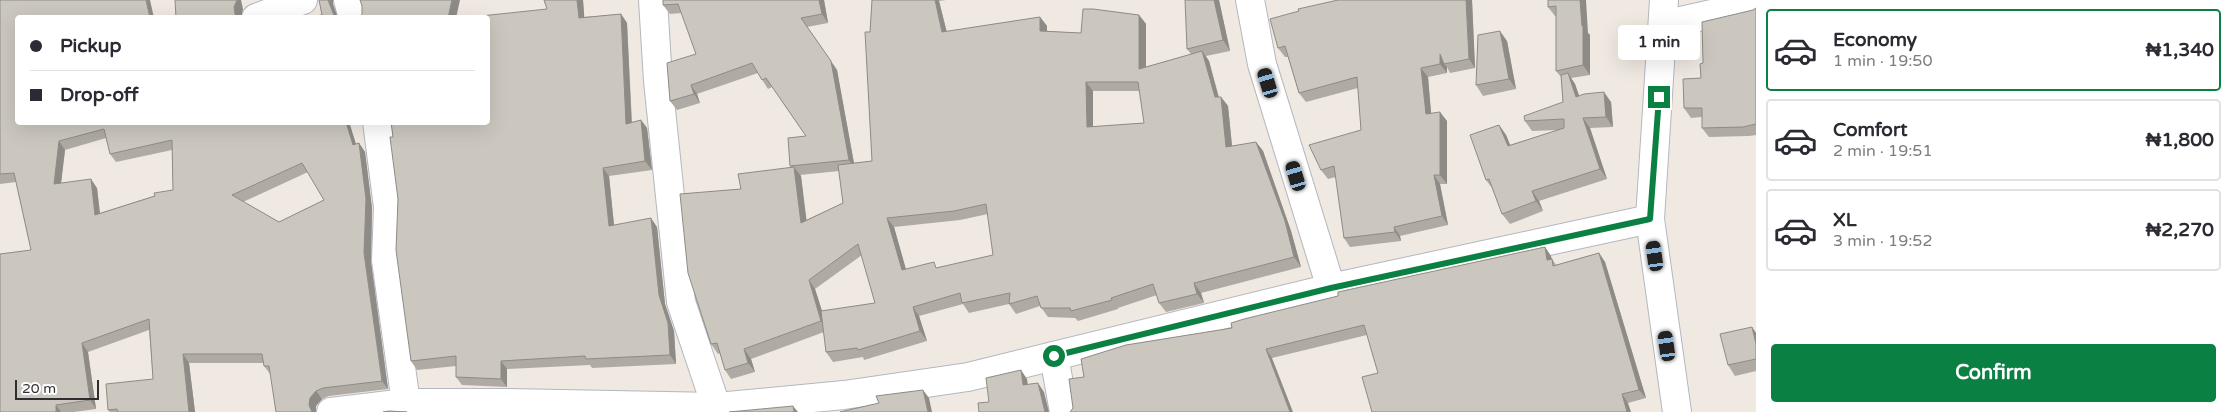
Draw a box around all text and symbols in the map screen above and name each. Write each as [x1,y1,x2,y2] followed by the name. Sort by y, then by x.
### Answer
[1618,24,1700,59] callout: 1 min
[1773,28,1818,73] icon: car
[1833,29,1917,51] text: Economy
[1638,32,1680,52] text: 1 min
[60,35,121,57] text: Pickup
[2145,39,2214,61] text: ₦1,340
[1833,51,1932,71] text: 1 min · 19:50
[1256,66,1279,100] car
[60,84,139,106] text: Drop-off
[1648,86,1670,108] route end
[1773,118,1818,163] icon: car
[1833,119,1907,141] text: Comfort
[2145,129,2214,151] text: ₦1,800
[1833,141,1932,161] text: 2 min · 19:51
[1284,159,1307,193] car
[1773,208,1818,253] icon: car
[1833,209,1857,231] text: XL
[2145,219,2214,241] text: ₦2,270
[1833,231,1932,251] text: 3 min · 19:52
[1645,240,1664,272] car
[1657,330,1676,362] car
[1771,344,2216,402] button: Confirm
[1043,345,1065,367] route start
[15,377,99,400] scale bar
[22,380,56,397] text: 20 m

